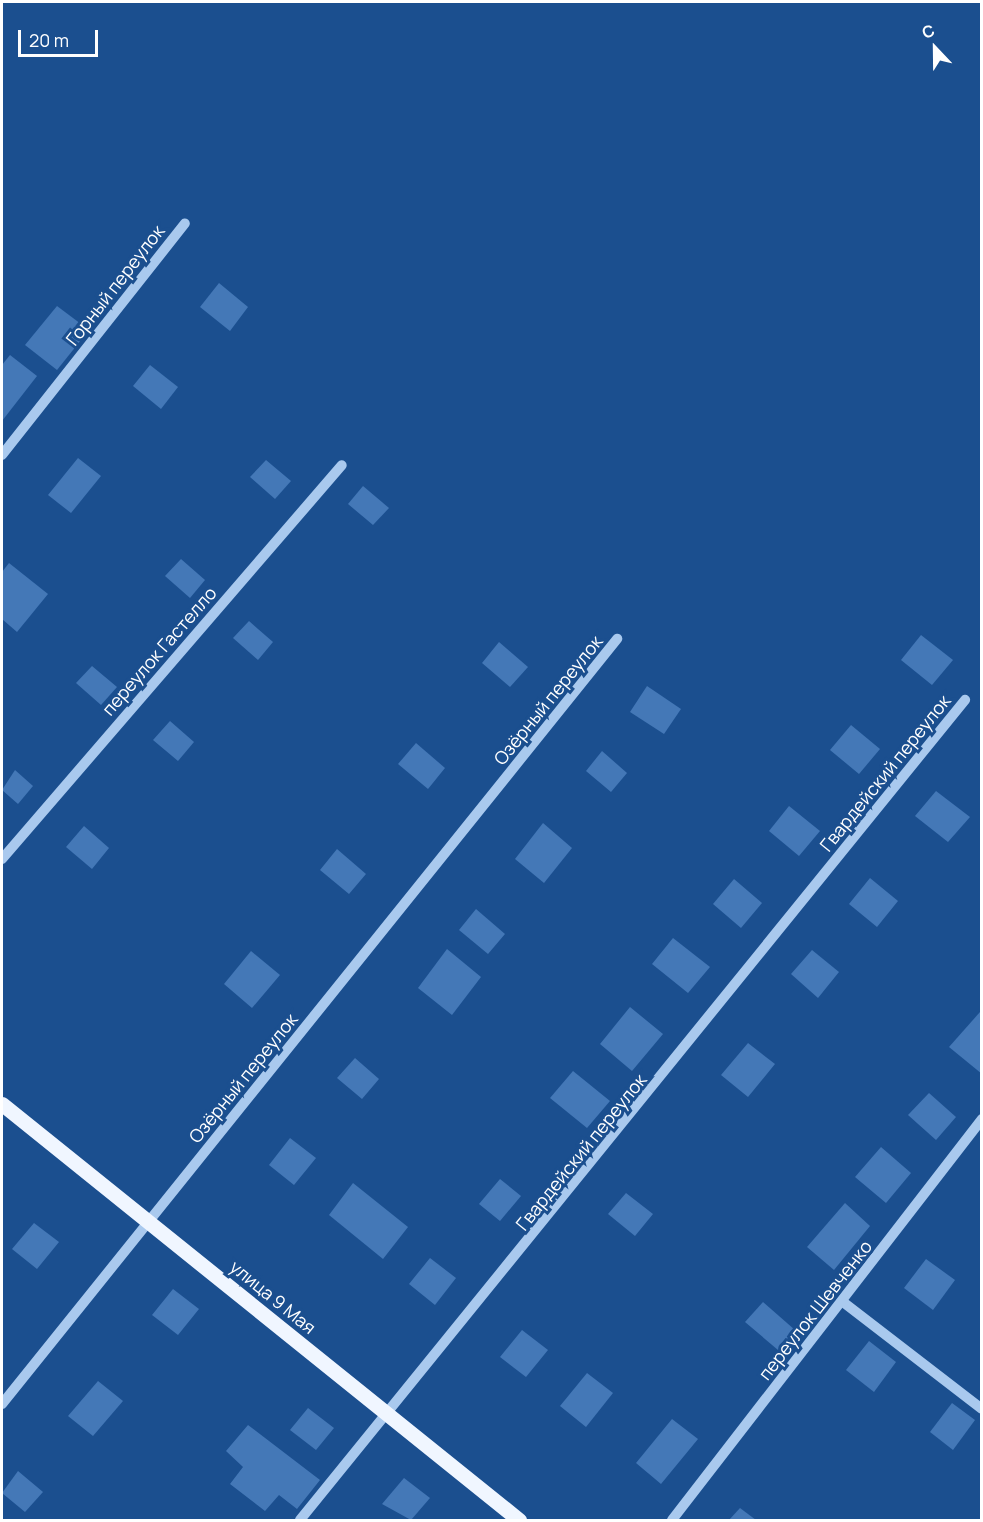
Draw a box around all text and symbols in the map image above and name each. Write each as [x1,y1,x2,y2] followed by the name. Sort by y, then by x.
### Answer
[21,18,100,56] scale bar
[905,18,965,78] north arrow
[919,19,938,44] text: С
[29,28,69,52] text: 20 m
[61,221,169,349] street label: Горный переулок
[97,582,221,720] street label: переулок Гастелло
[489,631,607,769] street label: Озёрный переулок
[815,690,955,856] street label: Гвардейский переулок
[184,1009,302,1147] street label: Озёрный переулок
[511,1069,651,1235] street label: Гвардейский переулок
[754,1236,876,1384] street label: переулок Шевченко
[226,1256,320,1338] street label: улица 9 Мая

